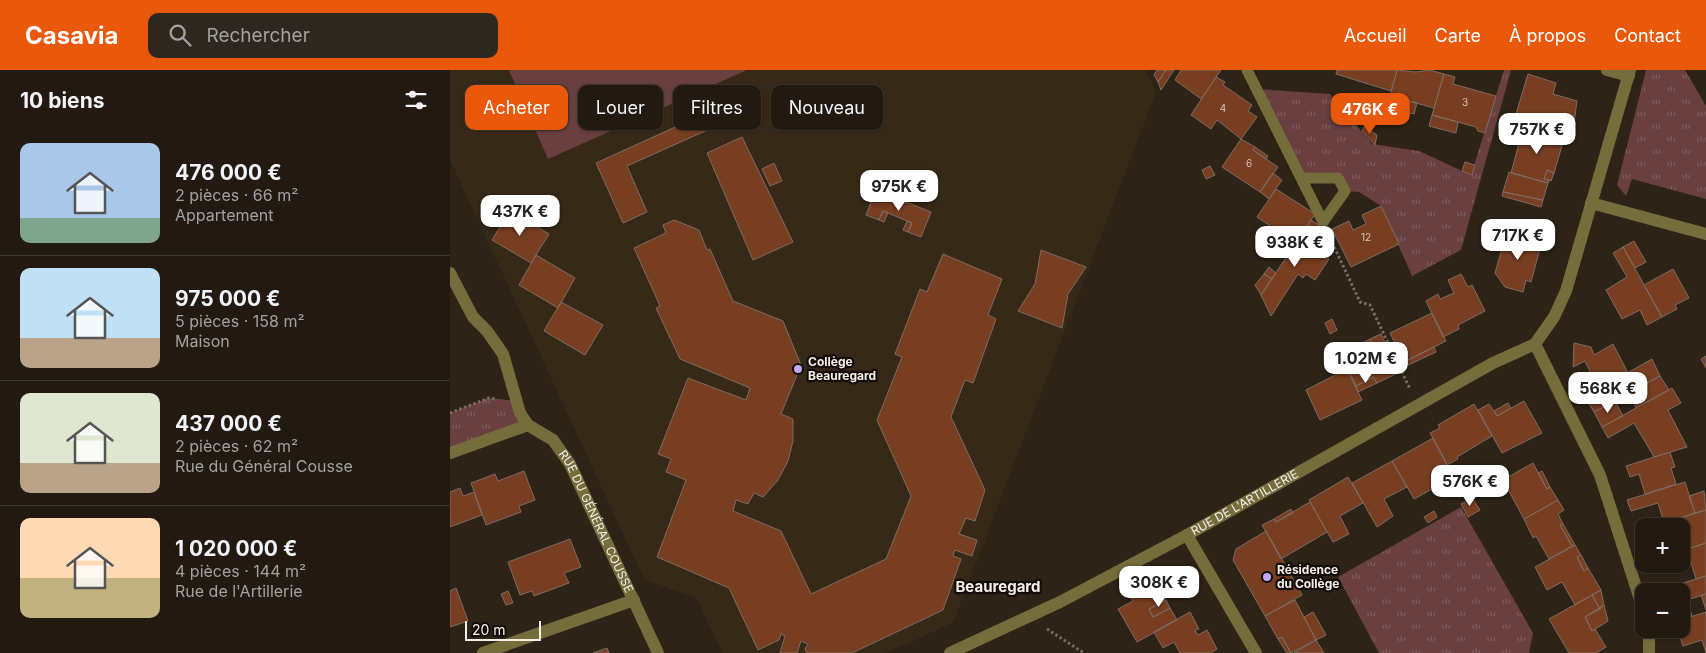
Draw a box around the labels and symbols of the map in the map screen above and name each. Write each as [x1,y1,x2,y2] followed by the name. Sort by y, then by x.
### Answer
[1329,92,1411,135] pin: 476K €
[1462,96,1468,108] house number: 3
[1220,102,1226,114] house number: 4
[1496,112,1578,155] pin: 757K €
[1246,157,1252,169] house number: 6
[858,170,940,212] pin: 975K €
[479,194,561,237] pin: 437K €
[1477,218,1559,261] pin: 717K €
[1254,226,1336,268] pin: 938K €
[1361,231,1371,243] house number: 12
[1320,342,1412,384] pin: 1.02M €
[808,354,876,383] place label: Collège Beauregard
[792,363,804,375] marker: Collège Beauregard
[1567,372,1649,414] pin: 568K €
[556,447,637,595] street label: RUE DU GÉNÉRAL COUSSE
[1429,464,1511,507] pin: 576K €
[1188,466,1301,538] street label: RUE DE L'ARTILLERIE
[1277,562,1340,591] place label: Résidence du Collège
[1118,566,1200,608] pin: 308K €
[1261,571,1273,583] marker: Résidence du Collège
[955,577,1041,596] district label: Beauregard
[465,618,541,641] scale bar

